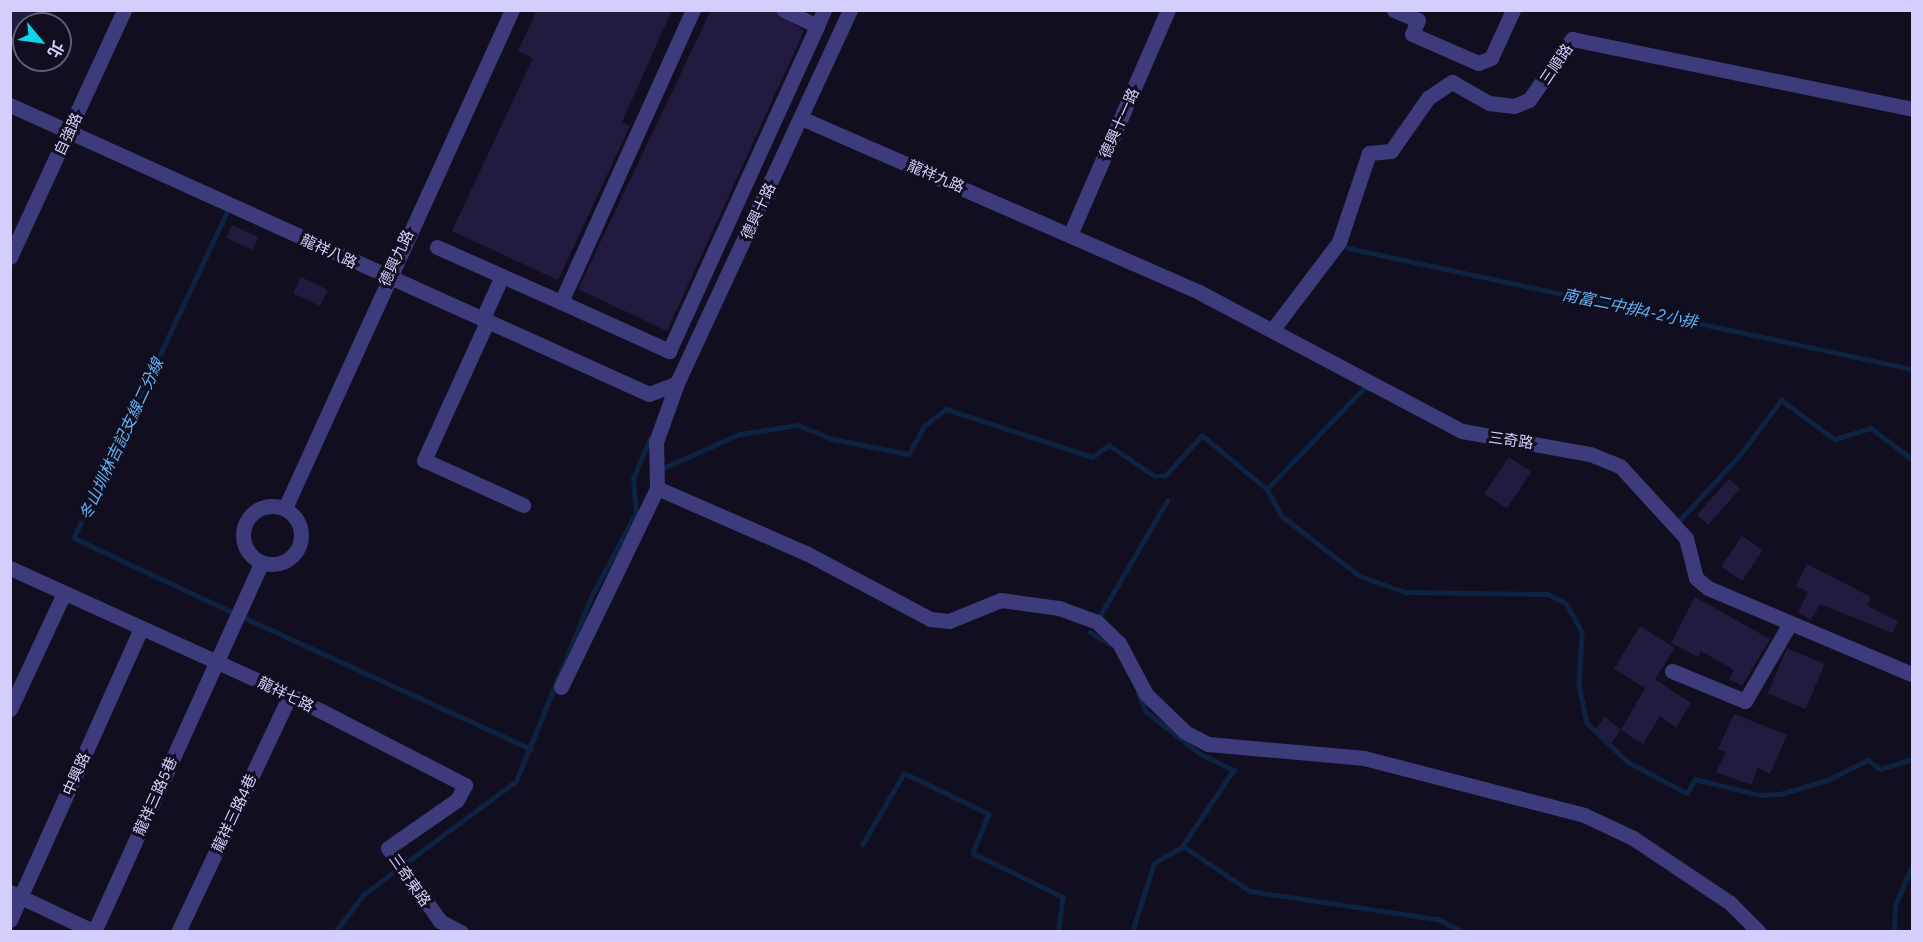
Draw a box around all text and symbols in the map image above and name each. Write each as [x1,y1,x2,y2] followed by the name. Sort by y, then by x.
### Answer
[12,12,72,72] north arrow
[43,38,69,62] text: 北
[1536,40,1576,88] street label: 三順路
[1096,85,1142,161] street label: 德興十一路
[50,110,86,158] street label: 自強路
[905,156,967,196] street label: 龍祥九路
[737,180,779,242] street label: 德興十路
[375,227,417,289] street label: 德興九路
[298,230,360,272] street label: 龍祥八路
[1561,284,1699,332] water label: 南富二中排4-2小排
[75,355,167,523] water label: 冬山圳林吉記支線二分線
[1487,428,1535,452] street label: 三奇路
[255,673,317,715] street label: 龍祥七路
[59,750,93,798] street label: 中興路
[130,754,180,838] street label: 龍祥三路5巷
[208,771,260,855] street label: 龍祥三路4巷
[385,850,435,910] street label: 三奇東路

